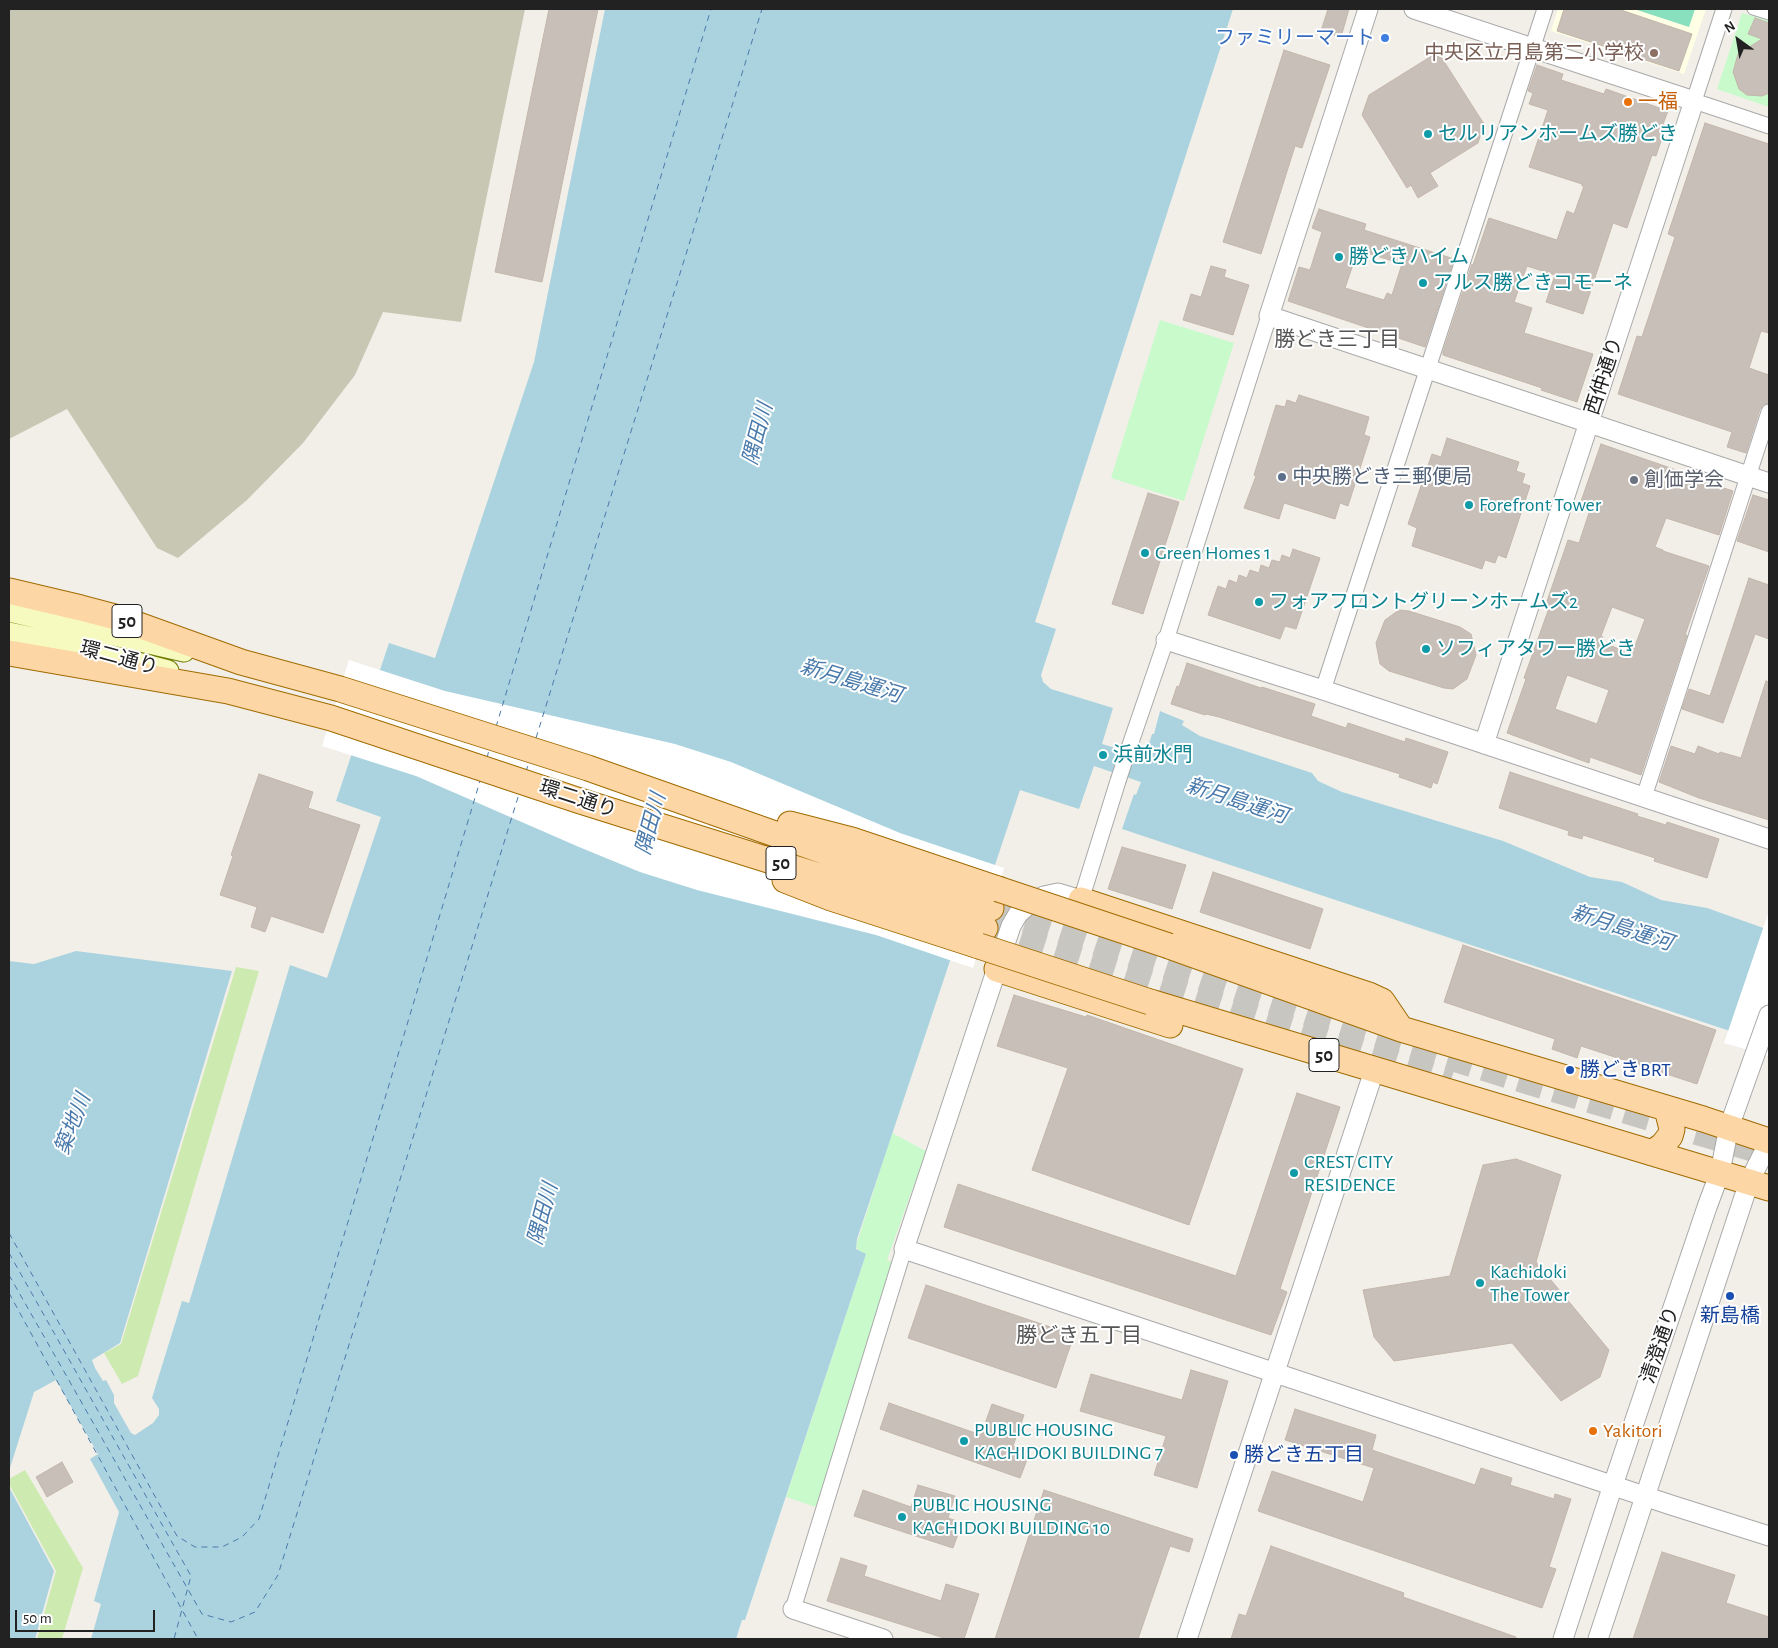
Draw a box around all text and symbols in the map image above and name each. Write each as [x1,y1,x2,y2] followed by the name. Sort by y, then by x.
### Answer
[1713,15,1763,65] north arrow
[1722,19,1738,36] text: N
[1215,26,1375,50] place label: ファミリーマート
[1379,32,1391,44] marker: ファミリーマート
[1424,41,1644,65] place label: 中央区立月島第二小学校
[1648,47,1660,59] marker: 中央区立月島第二小学校
[1638,90,1678,114] place label: 一福
[1622,96,1634,108] marker: 一福
[1438,122,1678,146] place label: セルリアンホームズ勝どき
[1422,128,1434,140] marker: セルリアンホームズ勝どき
[1349,245,1469,269] place label: 勝どきハイム
[1333,251,1345,263] marker: 勝どきハイム
[1433,271,1633,295] place label: アルス勝どきコモーネ
[1417,277,1429,289] marker: アルス勝どきコモーネ
[1274,327,1400,353] district label: 勝どき三丁目
[1580,334,1628,418] street label: 西仲通り
[738,400,778,468] water label: 隅田川
[1292,465,1472,489] place label: 中央勝どき三郵便局
[1644,468,1724,492] place label: 創価学会
[1276,471,1288,483] marker: 中央勝どき三郵便局
[1628,474,1640,486] marker: 創価学会
[1479,493,1601,517] place label: Forefront Tower
[1463,499,1475,511] marker: Forefront Tower
[1155,541,1271,565] place label: Green Homes 1
[1139,547,1151,559] marker: Green Homes 1
[1269,590,1578,614] place label: フォアフロントグリーンホームズ2
[1253,596,1265,608] marker: フォアフロントグリーンホームズ2
[112,604,142,638] road number: 50
[77,636,161,680] street label: 環二通り
[1436,637,1636,661] place label: ソフィアタワー勝どき
[1420,643,1432,655] marker: ソフィアタワー勝どき
[797,654,905,708] water label: 新月島運河
[1113,743,1193,767] place label: 浜前水門
[1097,749,1109,761] marker: 浜前水門
[1183,773,1291,829] water label: 新月島運河
[536,775,620,823] street label: 環二通り
[631,790,671,858] water label: 隅田川
[766,846,796,880] road number: 50
[1568,900,1676,956] water label: 新月島運河
[1309,1038,1339,1072] road number: 50
[1580,1058,1671,1082] place label: 勝どきBRT
[1564,1064,1576,1076] marker: 勝どきBRT
[50,1090,96,1158] water label: 築地川
[1304,1150,1395,1197] place label: CREST CITY RESIDENCE
[1288,1167,1300,1179] marker: CREST CITY RESIDENCE
[523,1180,563,1248] water label: 隅田川
[1490,1260,1569,1307] place label: Kachidoki The Tower
[1474,1277,1486,1289] marker: Kachidoki The Tower
[1724,1290,1736,1302] marker: 新島橋
[1636,1303,1684,1387] street label: 清澄通り
[1700,1304,1760,1328] place label: 新島橋
[1016,1323,1142,1349] district label: 勝どき五丁目
[974,1418,1163,1465] place label: PUBLIC HOUSING KACHIDOKI BUILDING 7
[1603,1419,1662,1443] place label: Yakitori
[1587,1425,1599,1437] marker: Yakitori
[958,1435,970,1447] marker: PUBLIC HOUSING KACHIDOKI BUILDING 7
[1244,1443,1364,1467] place label: 勝どき五丁目
[1228,1449,1240,1461] marker: 勝どき五丁目
[912,1493,1110,1540] place label: PUBLIC HOUSING KACHIDOKI BUILDING 10
[896,1511,908,1523] marker: PUBLIC HOUSING KACHIDOKI BUILDING 10
[18,1600,158,1632] scale bar
[23,1611,52,1626] text: 50 m

